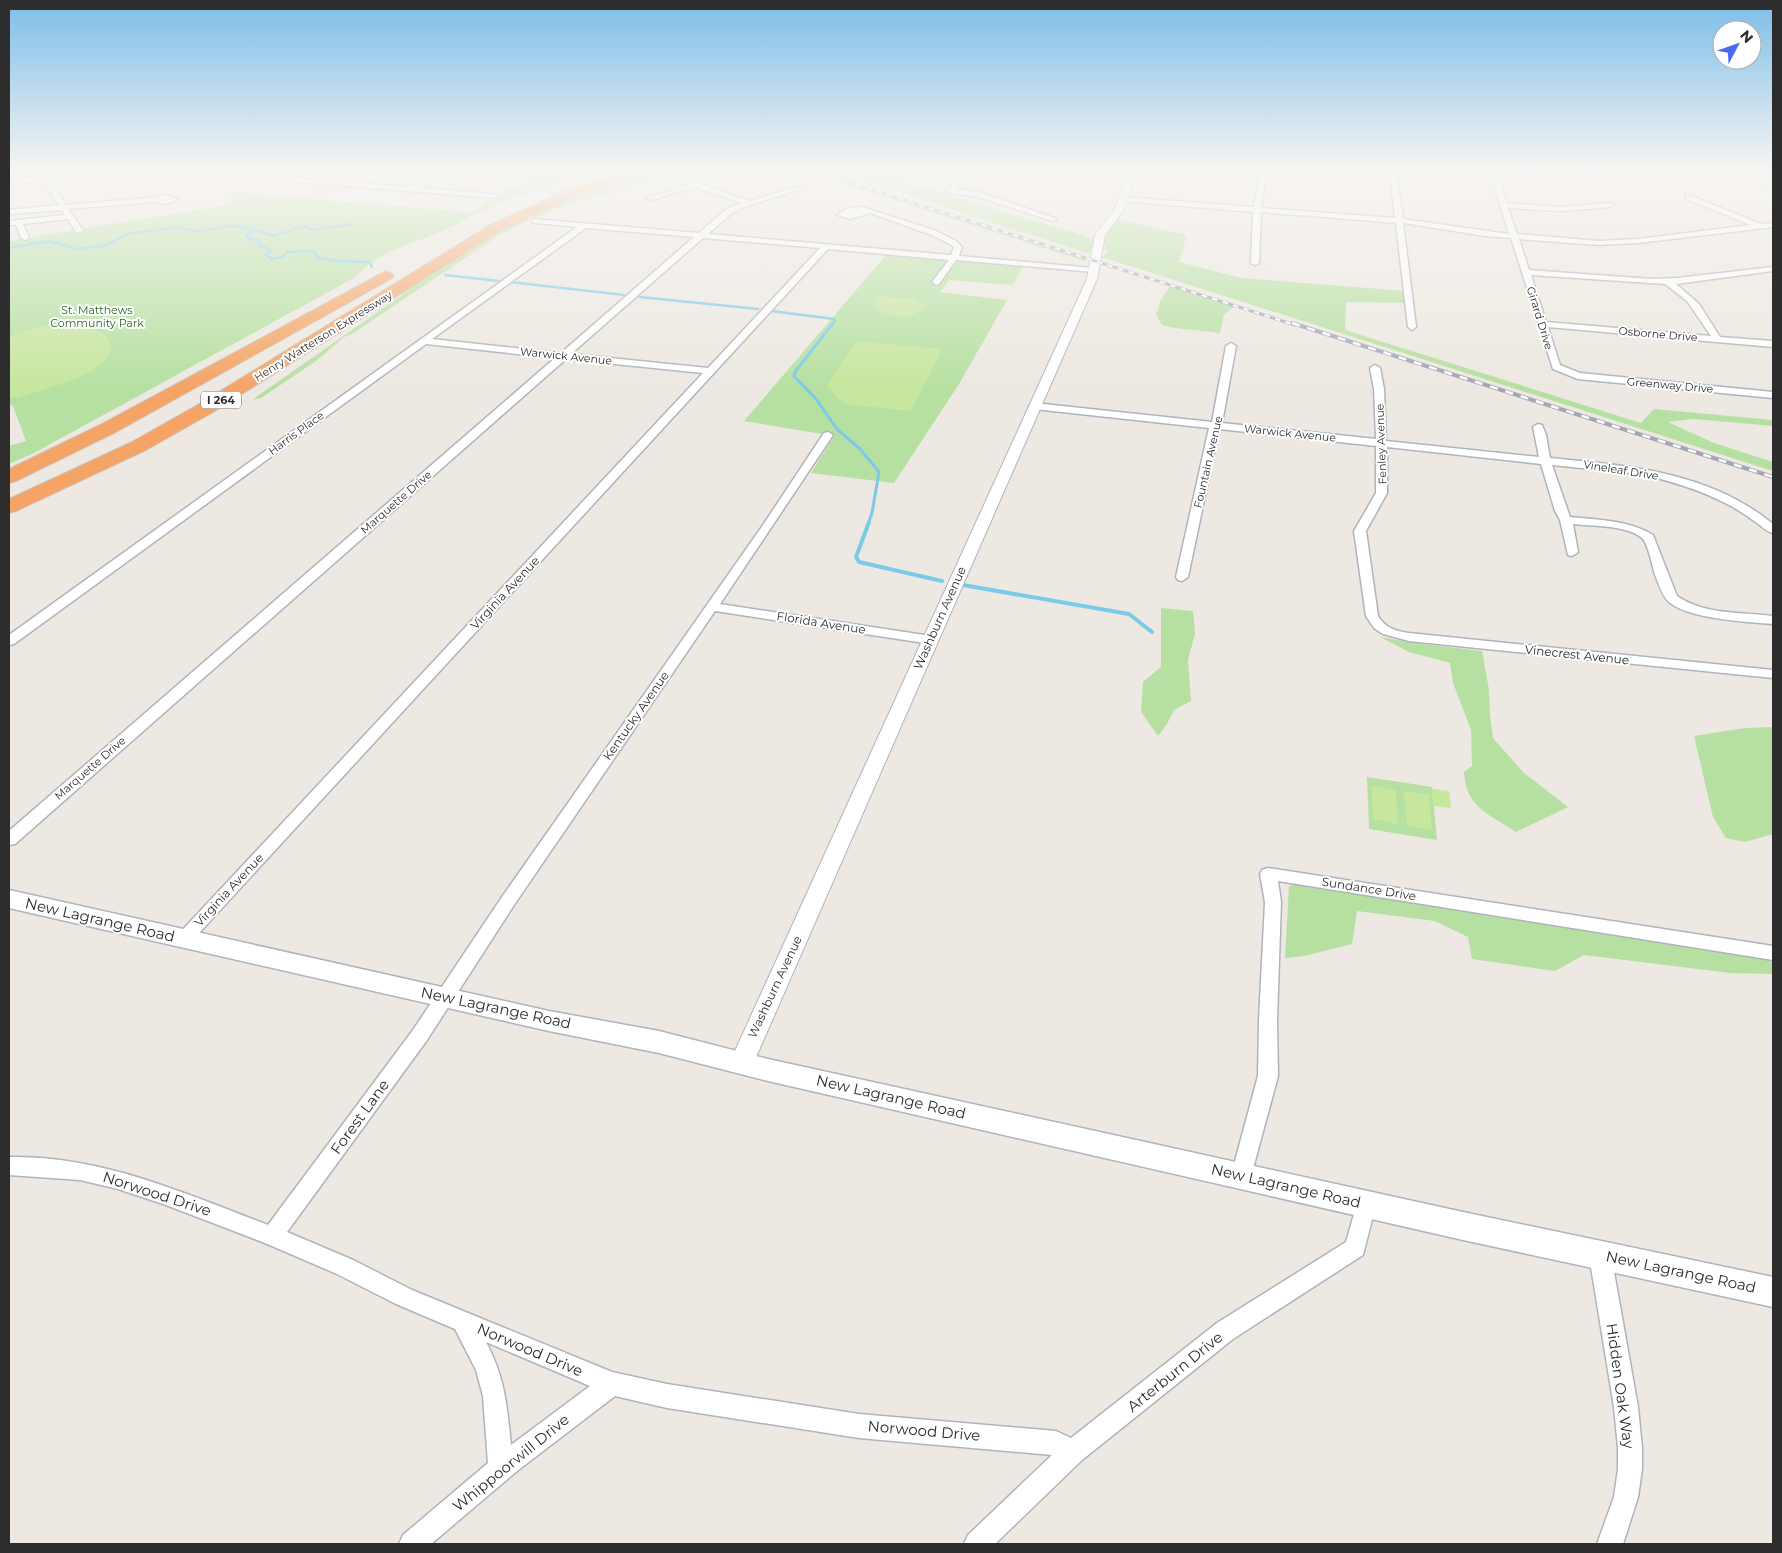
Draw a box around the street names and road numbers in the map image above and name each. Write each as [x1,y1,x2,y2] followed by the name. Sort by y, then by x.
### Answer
[1524,285,1556,352] street label: Girard Drive
[251,288,395,384] street label: Henry Watterson Expressway
[1618,324,1698,344] street label: Osborne Drive
[519,344,613,368] street label: Warwick Avenue
[1626,374,1714,396] street label: Greenway Drive
[201,392,241,408] road number: I 264
[1373,403,1389,485] street label: Fenley Avenue
[265,408,327,458] street label: Harris Place
[1191,414,1225,509] street label: Fountain Avenue
[1243,421,1337,445] street label: Warwick Avenue
[1582,457,1660,483] street label: Vineleaf Drive
[358,467,435,537] street label: Marquette Drive
[467,553,542,632] street label: Virginia Avenue
[910,564,969,672] street label: Washburn Avenue
[775,608,867,637] street label: Florida Avenue
[1524,642,1630,667] street label: Vinecrest Avenue
[599,668,672,763] street label: Kentucky Avenue
[52,733,129,803] street label: Marquette Drive
[191,850,266,929] street label: Virginia Avenue
[1321,874,1417,903] street label: Sundance Drive
[23,893,177,946] street label: New Lagrange Road
[744,933,805,1040] street label: Washburn Avenue
[419,982,573,1033] street label: New Lagrange Road
[814,1070,968,1123] street label: New Lagrange Road
[326,1076,393,1158] street label: Forest Lane
[1209,1159,1363,1212] street label: New Lagrange Road
[100,1167,214,1220] street label: Norwood Drive
[1604,1246,1758,1297] street label: New Lagrange Road
[474,1319,586,1380] street label: Norwood Drive
[1602,1322,1639,1451] street label: Hidden Oak Way
[1123,1327,1226,1416] street label: Arterburn Drive
[449,1410,573,1515] street label: Whippoorwill Drive
[867,1416,981,1445] street label: Norwood Drive

